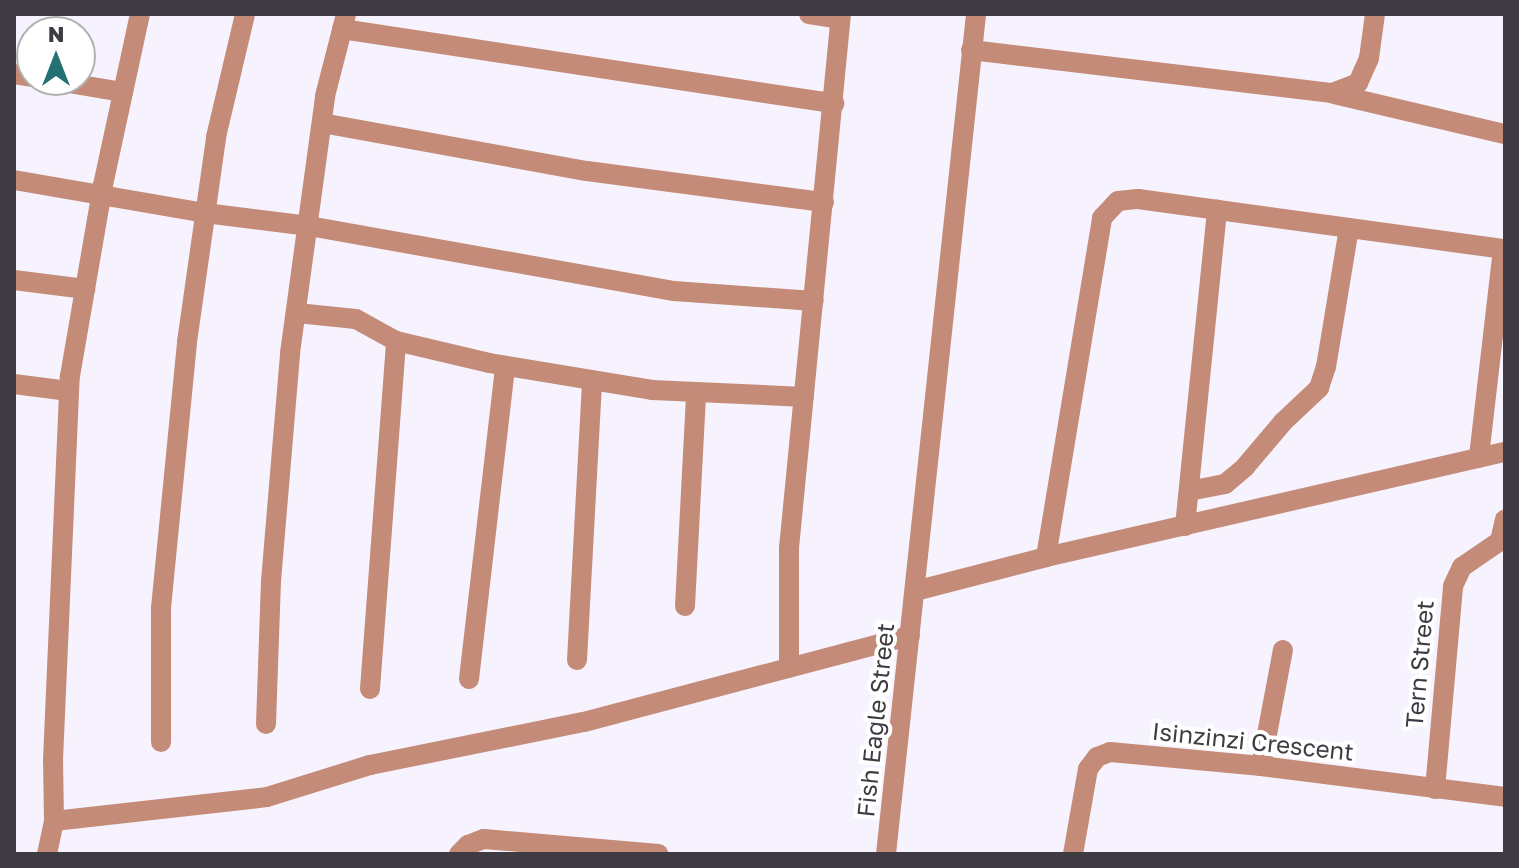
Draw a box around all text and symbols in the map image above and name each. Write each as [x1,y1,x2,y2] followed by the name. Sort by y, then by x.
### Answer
[16,16,96,96] north arrow
[48,20,64,47] text: N
[1399,599,1439,729] street label: Tern Street
[850,621,900,819] street label: Fish Eagle Street
[1151,716,1355,766] street label: Isinzinzi Crescent

